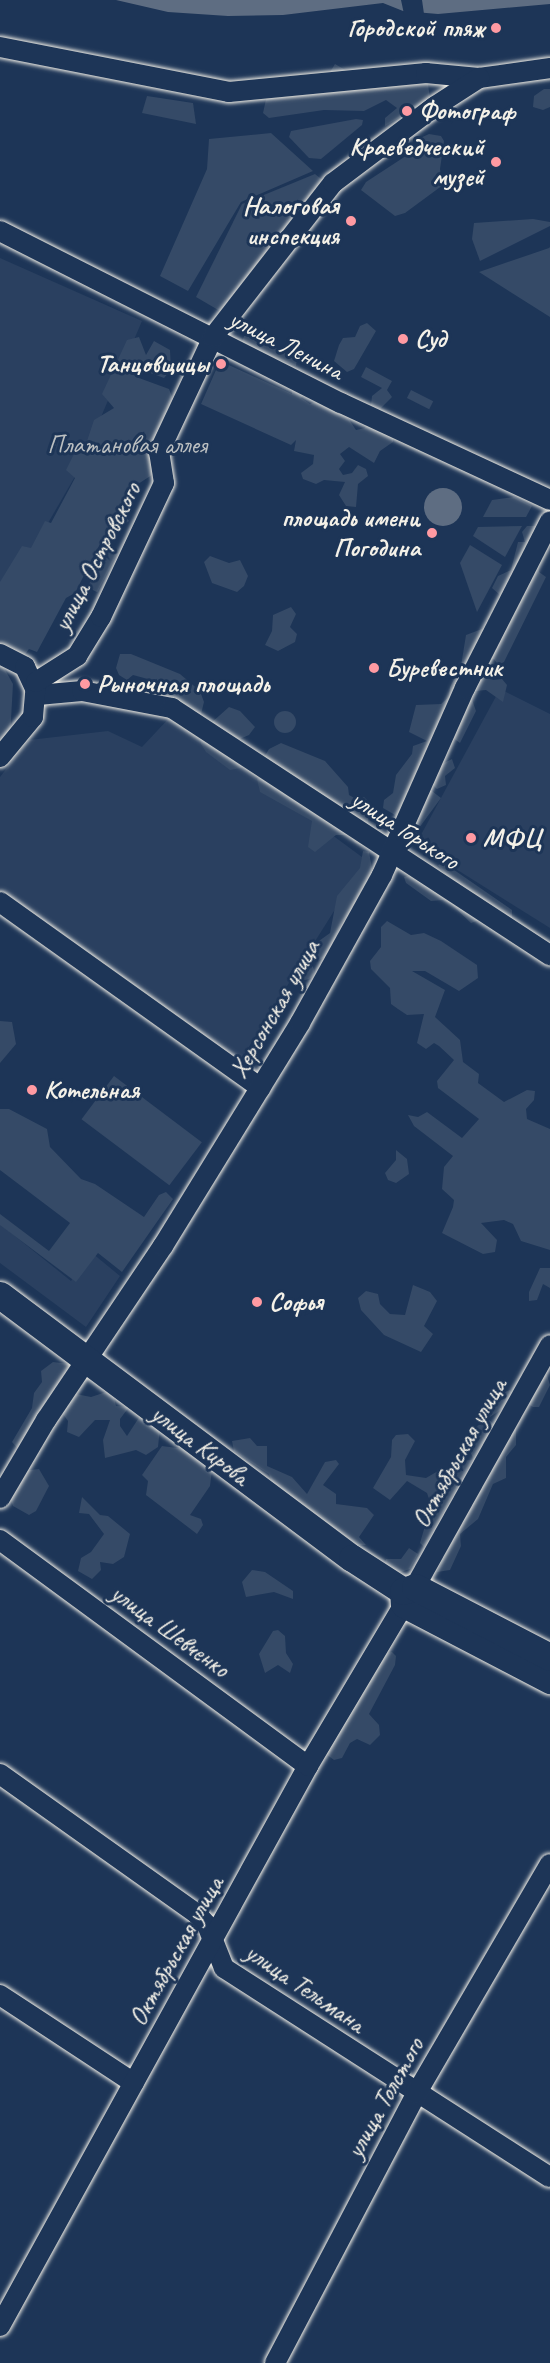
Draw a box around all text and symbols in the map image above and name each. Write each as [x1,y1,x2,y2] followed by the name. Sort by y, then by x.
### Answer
[348,12,484,44] place label: Городской пляж
[489,21,503,35] marker: Городской пляж
[419,95,515,127] place label: Фотограф
[400,104,414,118] marker: Фотограф
[349,131,484,192] place label: Краеведческий музей
[489,155,503,169] marker: Краеведческий музей
[243,190,339,252] place label: Налоговая инспекция
[344,214,358,228] marker: Налоговая инспекция
[224,303,348,387] street label: улица Ленина
[415,323,446,355] place label: Суд
[396,332,410,346] marker: Суд
[97,348,209,380] place label: Танцовщицы
[214,357,228,371] marker: Танцовщицы
[46,429,208,461] park label: Платановая аллея
[46,476,148,638] street label: улица Островского
[284,502,420,564] place label: площадь имени Погодина
[425,526,439,540] marker: площадь имени Погодина
[386,652,503,684] place label: Буревестник
[367,661,381,675] marker: Буревестник
[97,668,269,700] place label: Рыночная площадь
[78,677,92,691] marker: Рыночная площадь
[345,784,465,876] street label: улица Горького
[483,822,542,854] place label: МФЦ
[464,831,478,845] marker: МФЦ
[223,934,327,1084] street label: Херсонская улица
[44,1074,139,1106] place label: Котельная
[25,1083,39,1097] marker: Котельная
[269,1286,323,1318] place label: Софья
[250,1295,264,1309] marker: Софья
[405,1372,513,1534] street label: Октябрьская улица
[145,1398,255,1492] street label: улица Кирова
[104,1577,236,1685] street label: улица Шевченко
[122,1870,230,2032] street label: Октябрьская улица
[240,1937,370,2039] street label: улица Тельмана
[339,2033,431,2163] street label: улица Толстого

